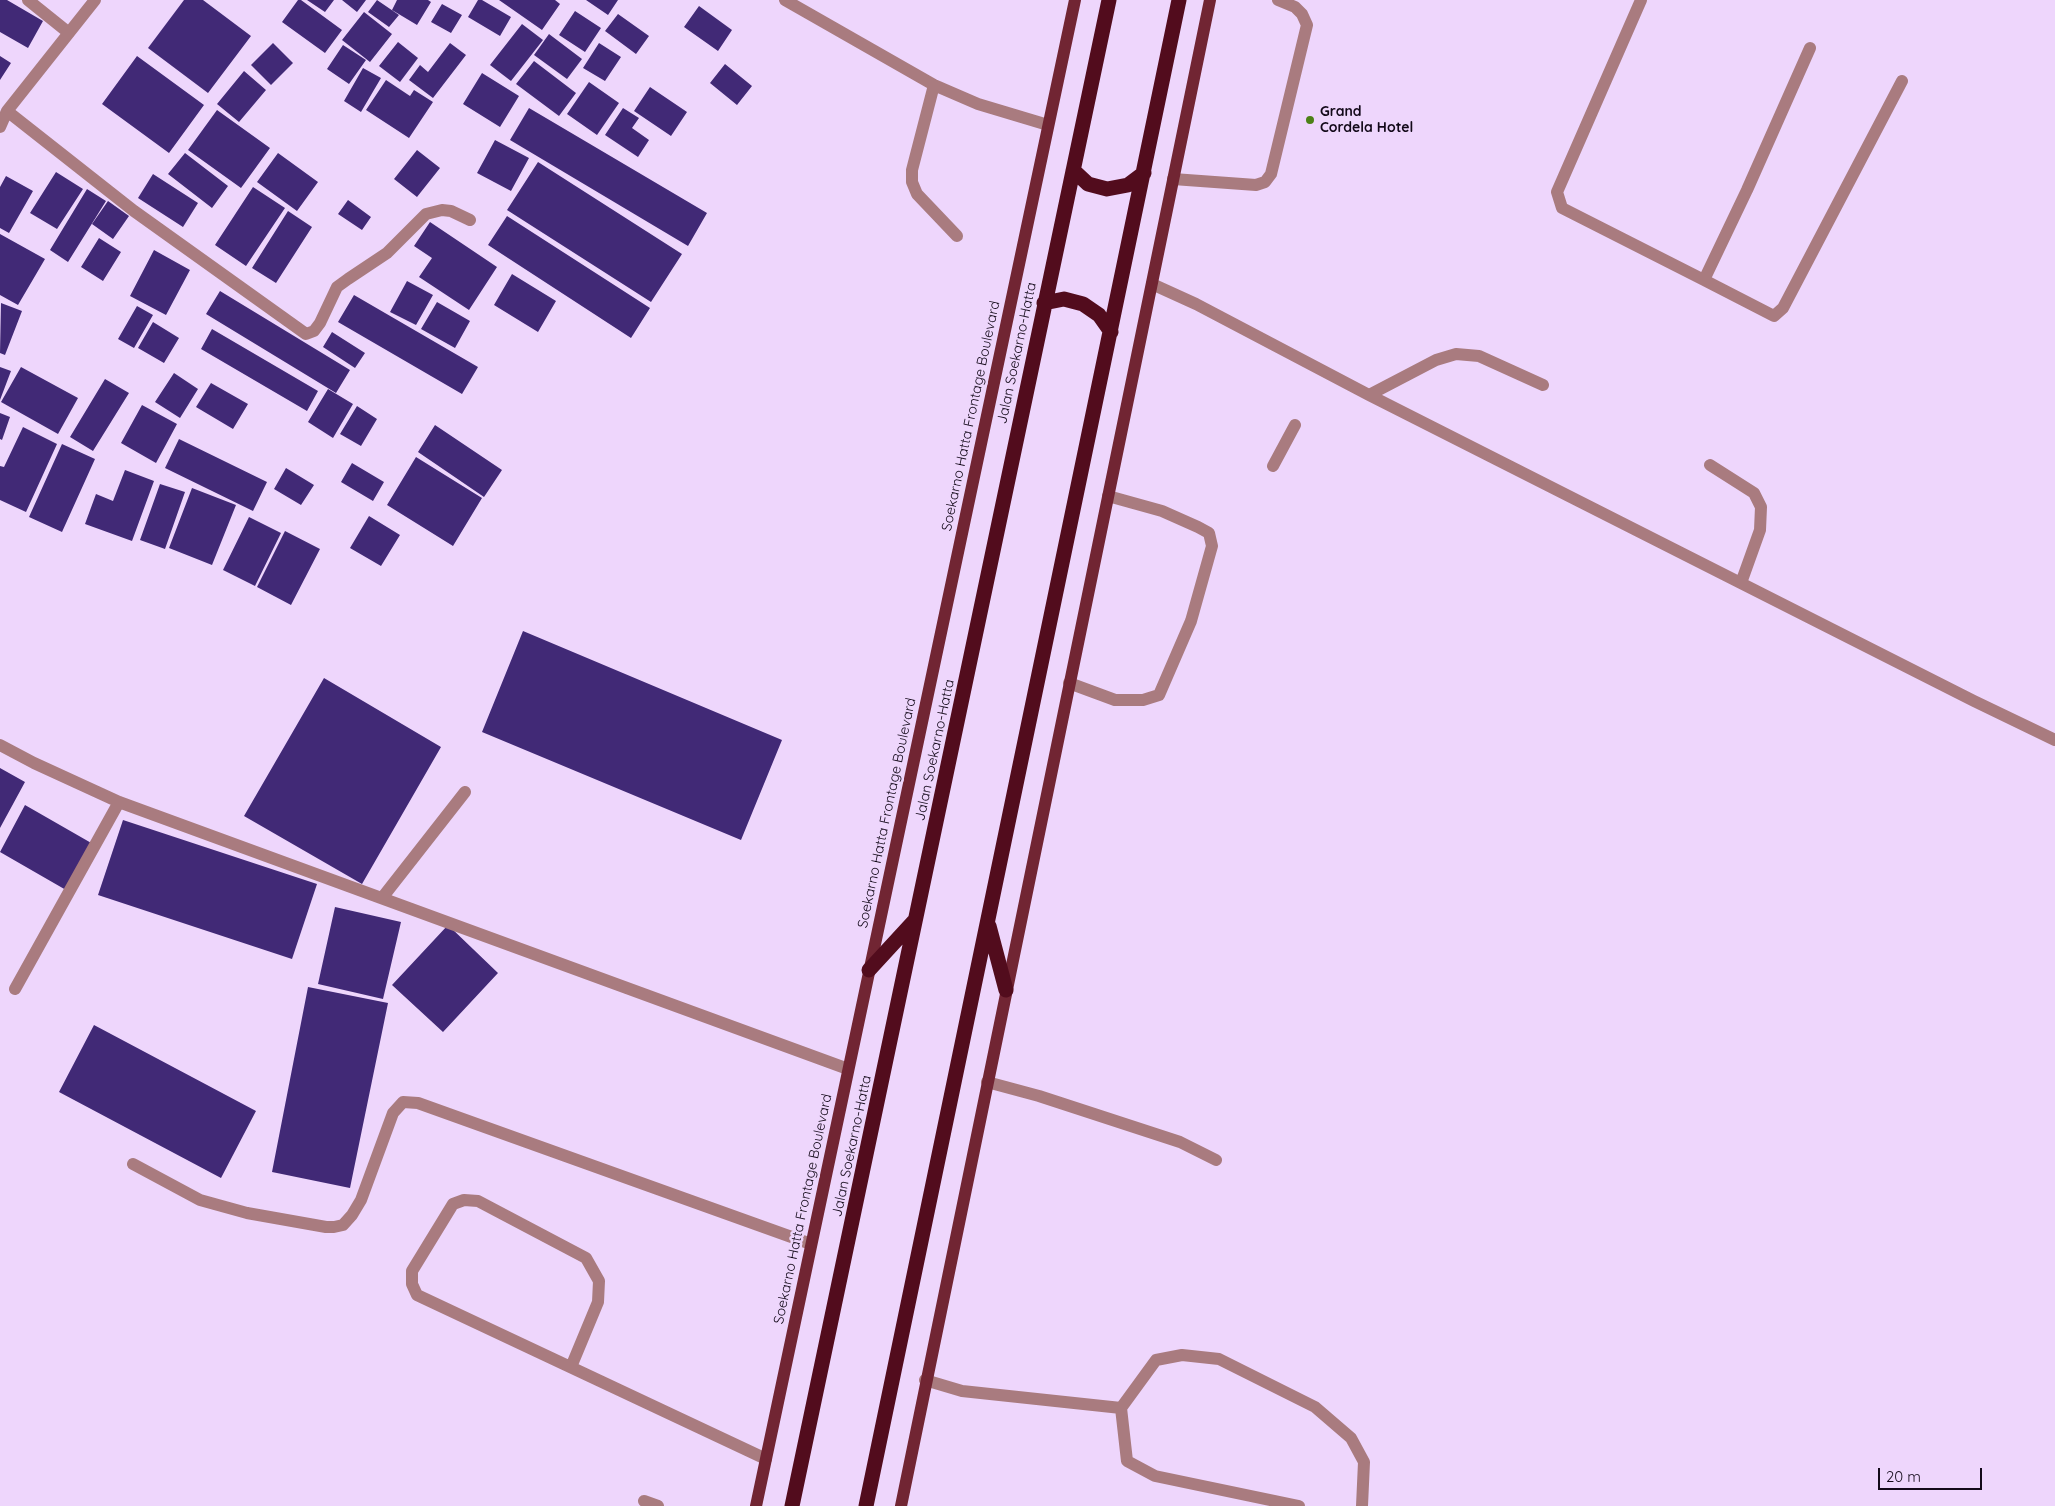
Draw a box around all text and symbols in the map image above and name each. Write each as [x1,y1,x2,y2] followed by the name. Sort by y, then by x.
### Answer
[1320,104,1413,136] place label: Grand Cordela Hotel
[1304,114,1316,126] marker: Grand Cordela Hotel
[994,281,1040,425] street label: Jalan Soekarno-Hatta
[938,299,1004,533] street label: Soekarno Hatta Frontage Boulevard
[912,678,958,822] street label: Jalan Soekarno-Hatta
[854,696,920,930] street label: Soekarno Hatta Frontage Boulevard
[829,1074,875,1218] street label: Jalan Soekarno-Hatta
[770,1092,836,1326] street label: Soekarno Hatta Frontage Boulevard
[1880,1458,1984,1490] scale bar
[1886,1467,1921,1486] text: 20 m

